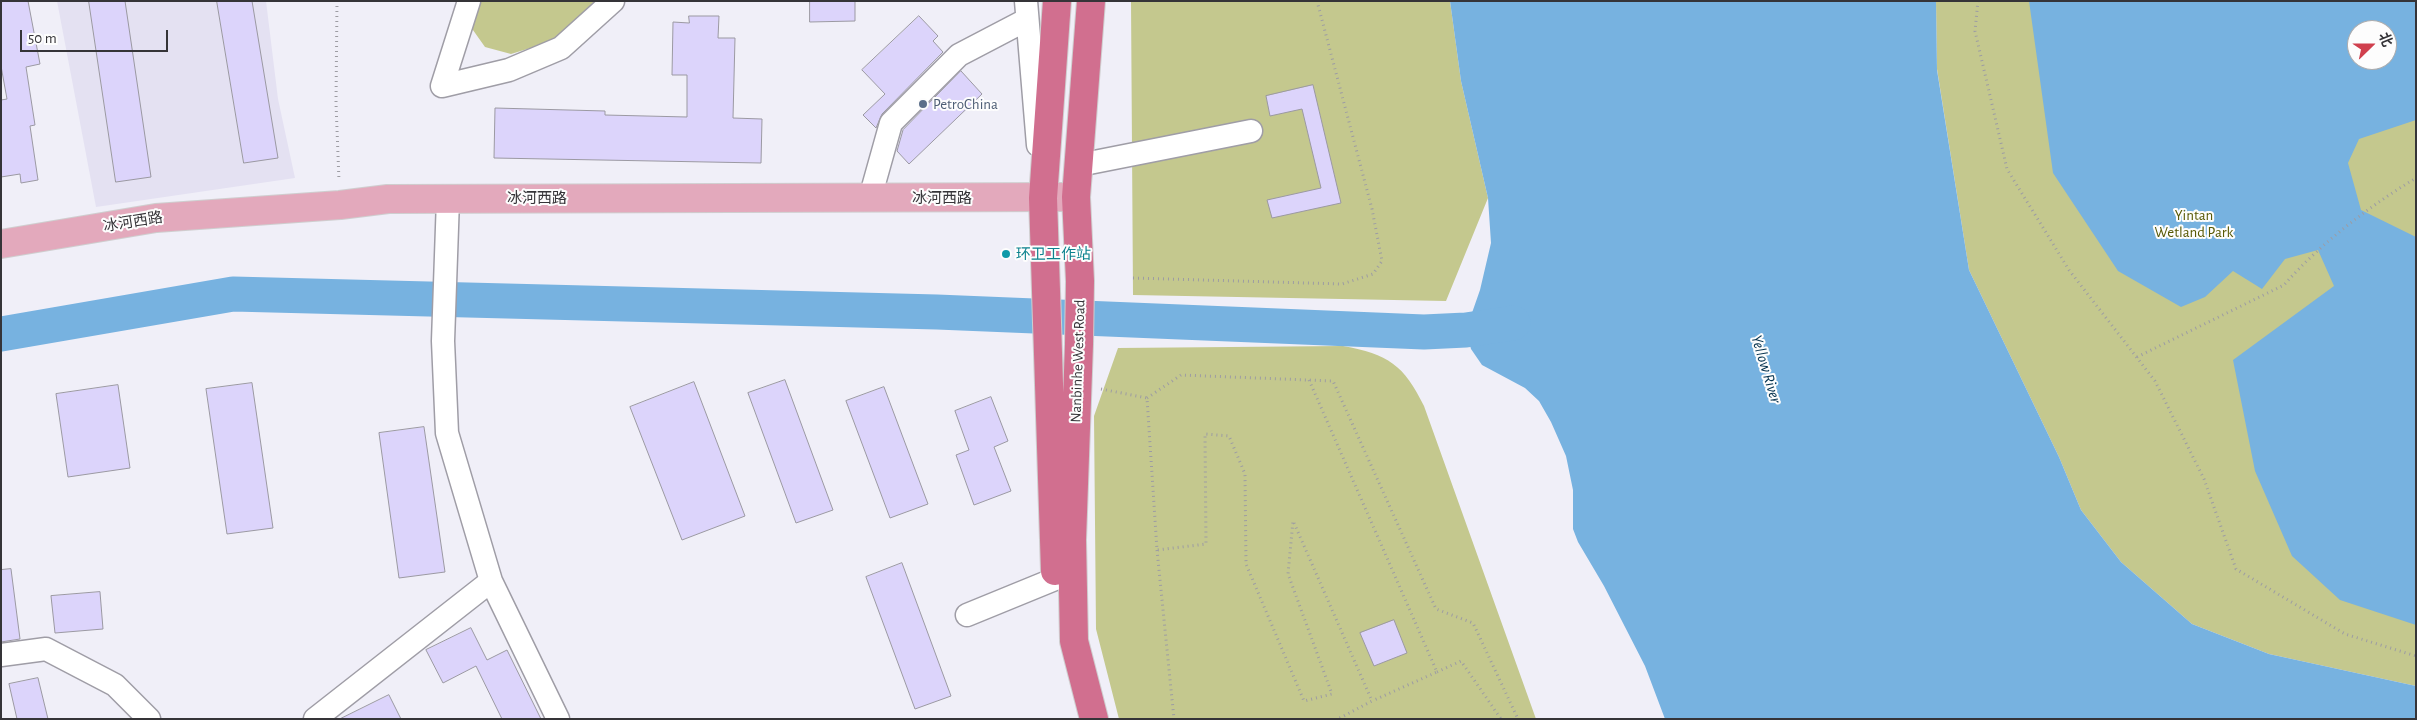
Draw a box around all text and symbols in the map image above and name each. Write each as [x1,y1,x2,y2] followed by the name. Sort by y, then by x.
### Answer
[22,20,170,52] scale bar
[2347,20,2397,70] north arrow
[28,31,57,46] text: 50 m
[2376,31,2394,49] text: 北
[933,95,998,113] place label: PetroChina
[917,98,929,110] marker: PetroChina
[507,189,567,207] street label: 冰河西路
[912,189,972,207] street label: 冰河西路
[2155,206,2233,241] park label: Yintan Wetland Park
[102,208,164,236] street label: 冰河西路
[1016,245,1091,263] place label: 环卫工作站
[1000,248,1012,260] marker: 环卫工作站
[1067,299,1089,423] street label: Nanbinhe West Road
[1747,333,1785,405] water label: Yellow River

